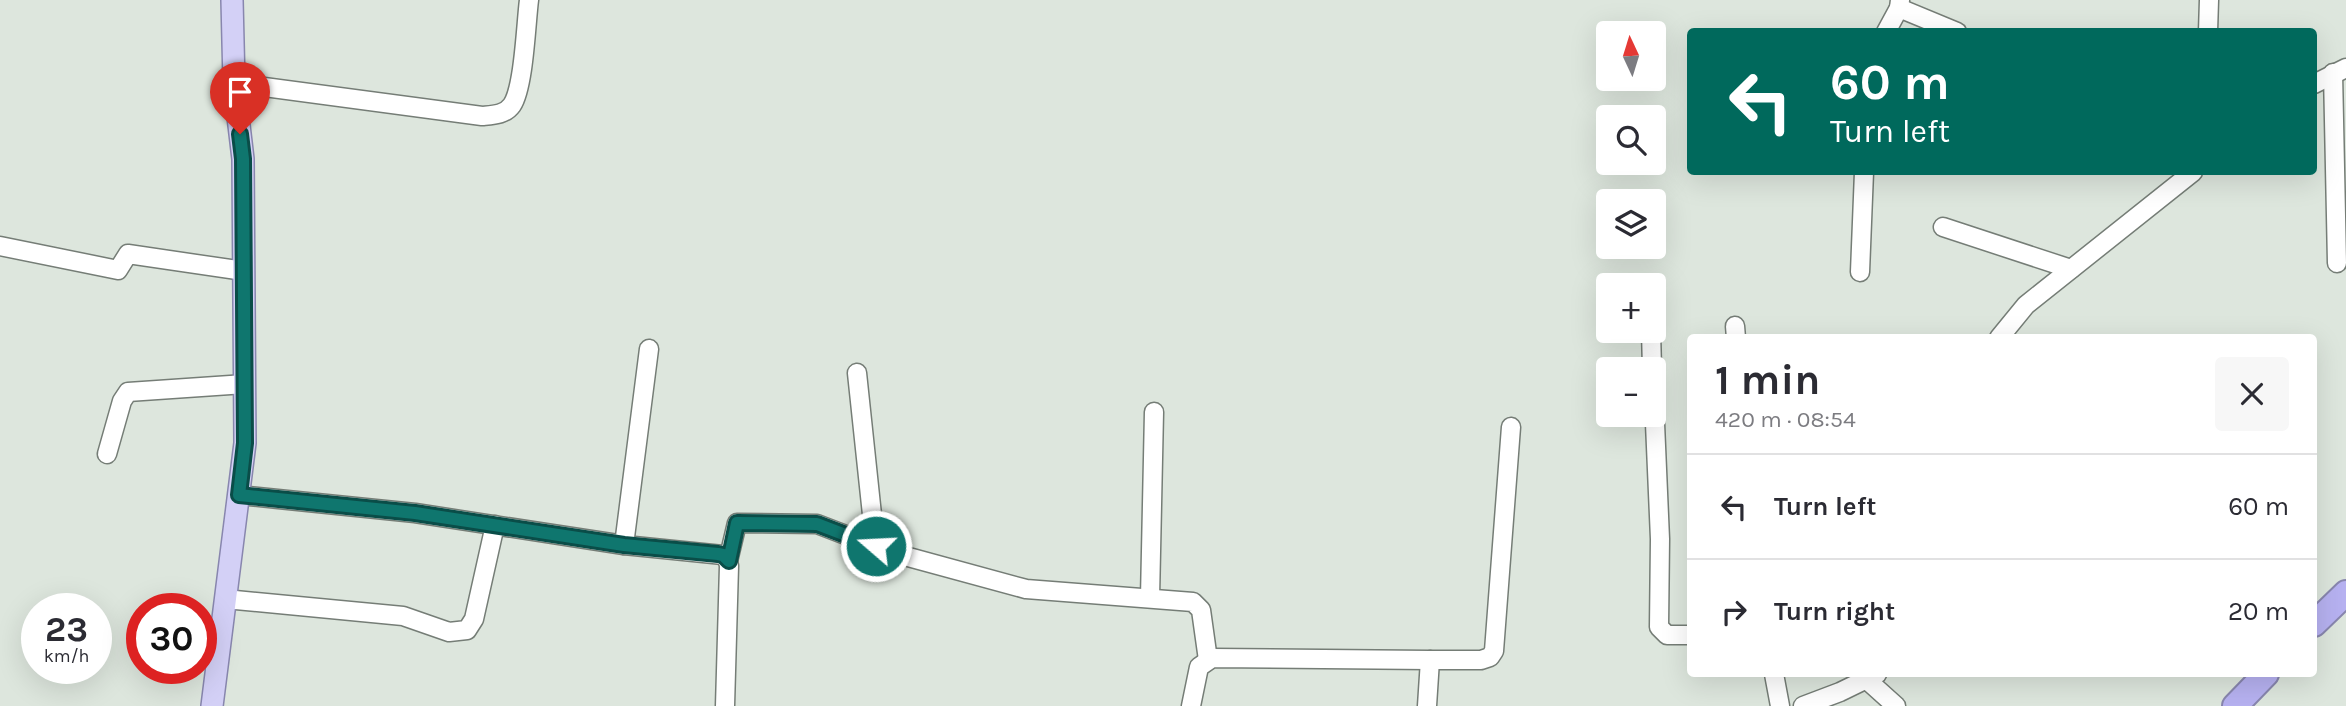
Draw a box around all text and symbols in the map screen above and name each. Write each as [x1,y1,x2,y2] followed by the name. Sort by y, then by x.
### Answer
[1596,21,1666,91] north arrow
[1596,21,1666,427] map controls
[1830,54,1950,111] text: 60 m
[1715,56,1806,147] icon: left
[210,62,270,134] pin
[221,73,259,111] icon: arrive
[1596,105,1666,175] button: search
[1830,113,1950,150] text: Turn left
[1596,189,1666,259] button: layers
[1596,273,1666,343] button: +
[1715,355,1820,405] text: 1 min
[1596,357,1666,427] button: −
[2215,357,2289,431] button: close
[1715,406,1856,433] text: 420 m · 08:54
[1715,488,1753,526] icon: left
[1774,491,1876,522] text: Turn left
[2228,491,2289,522] text: 60 m
[839,509,913,583] position arrow
[126,593,217,684] speed limit sign: 30
[1715,593,1753,631] icon: right
[1774,596,1895,627] text: Turn right
[2228,596,2289,627] text: 20 m
[45,609,88,650] text: 23
[44,645,89,667] text: km/h

